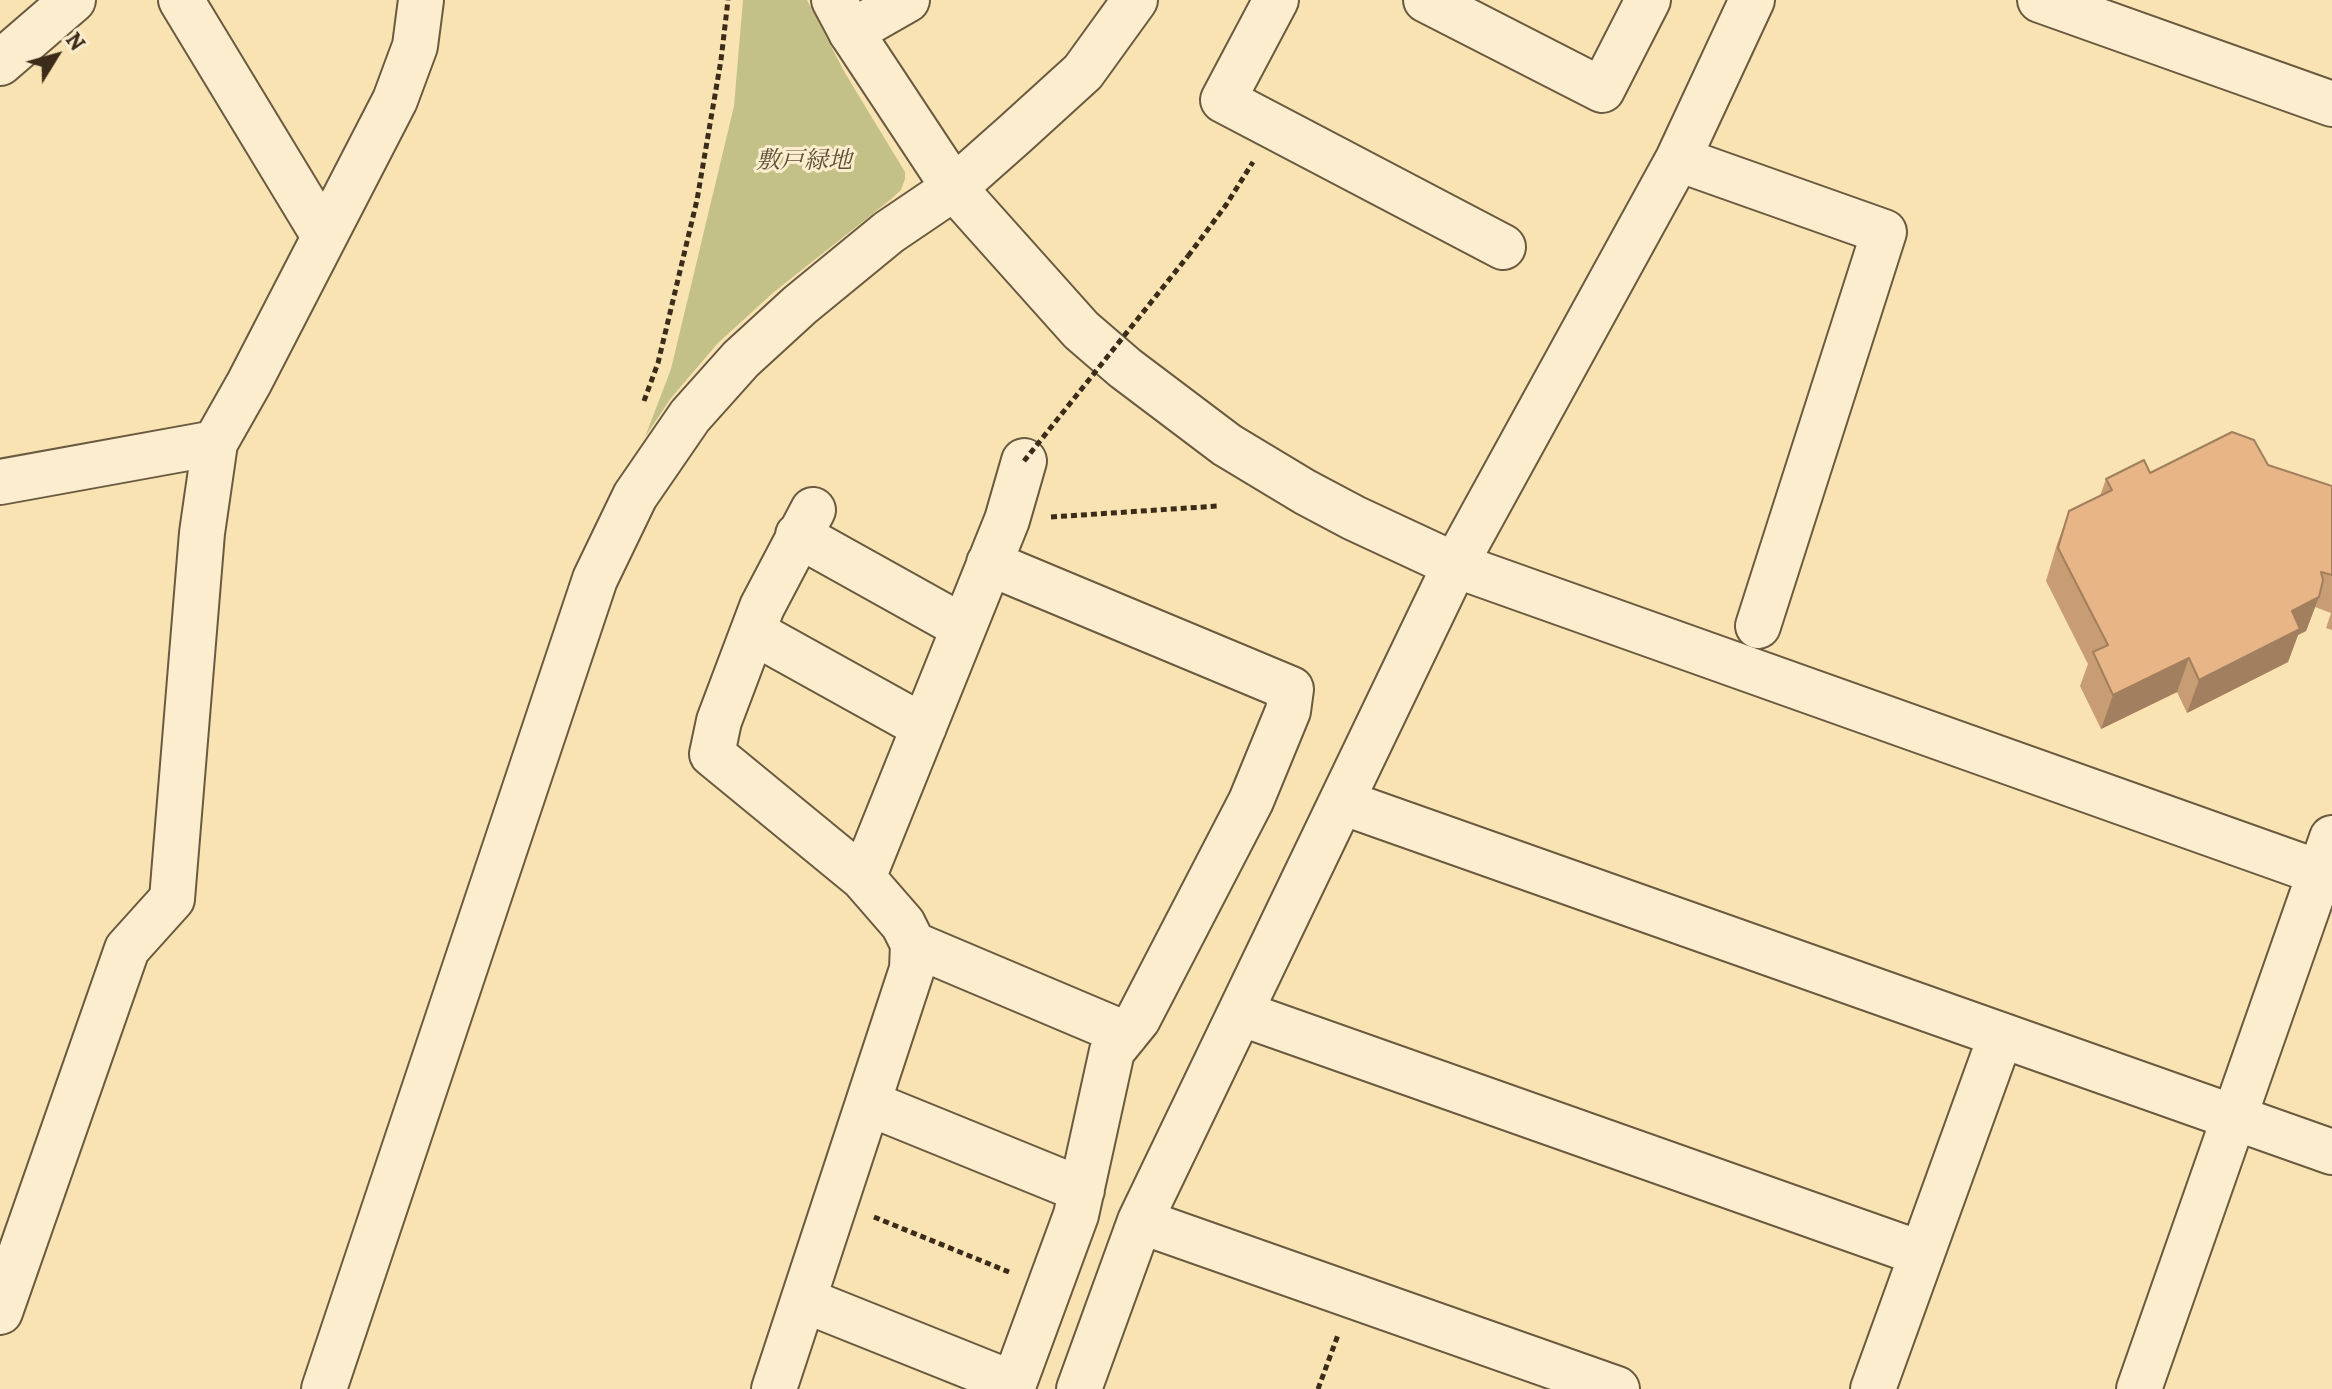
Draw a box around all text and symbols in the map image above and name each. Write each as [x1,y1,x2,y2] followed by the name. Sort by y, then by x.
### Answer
[16,16,96,96] north arrow
[58,26,92,57] text: N
[756,148,852,176] park label: 敷戸緑地

